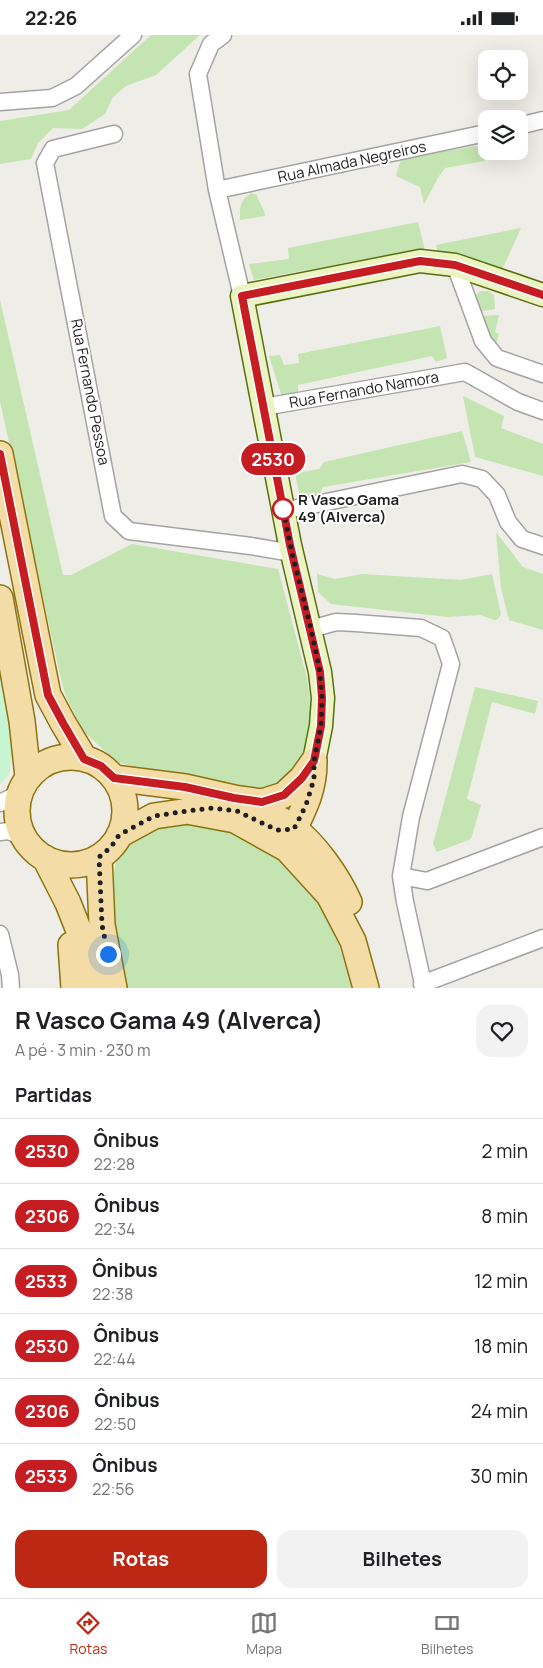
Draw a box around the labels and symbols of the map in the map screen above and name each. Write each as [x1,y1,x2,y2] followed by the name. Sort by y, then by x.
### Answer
[276,135,428,188] street label: Rua Almada Negreiros
[66,317,115,467] street label: Rua Fernando Pessoa
[287,366,440,413] street label: Rua Fernando Namora
[238,443,308,475] line badge: 2530
[298,489,399,527] place label: R Vasco Gama 49 (Alverca)
[272,498,294,520] marker: R Vasco Gama 49 (Alverca)
[96,942,121,967] your location

